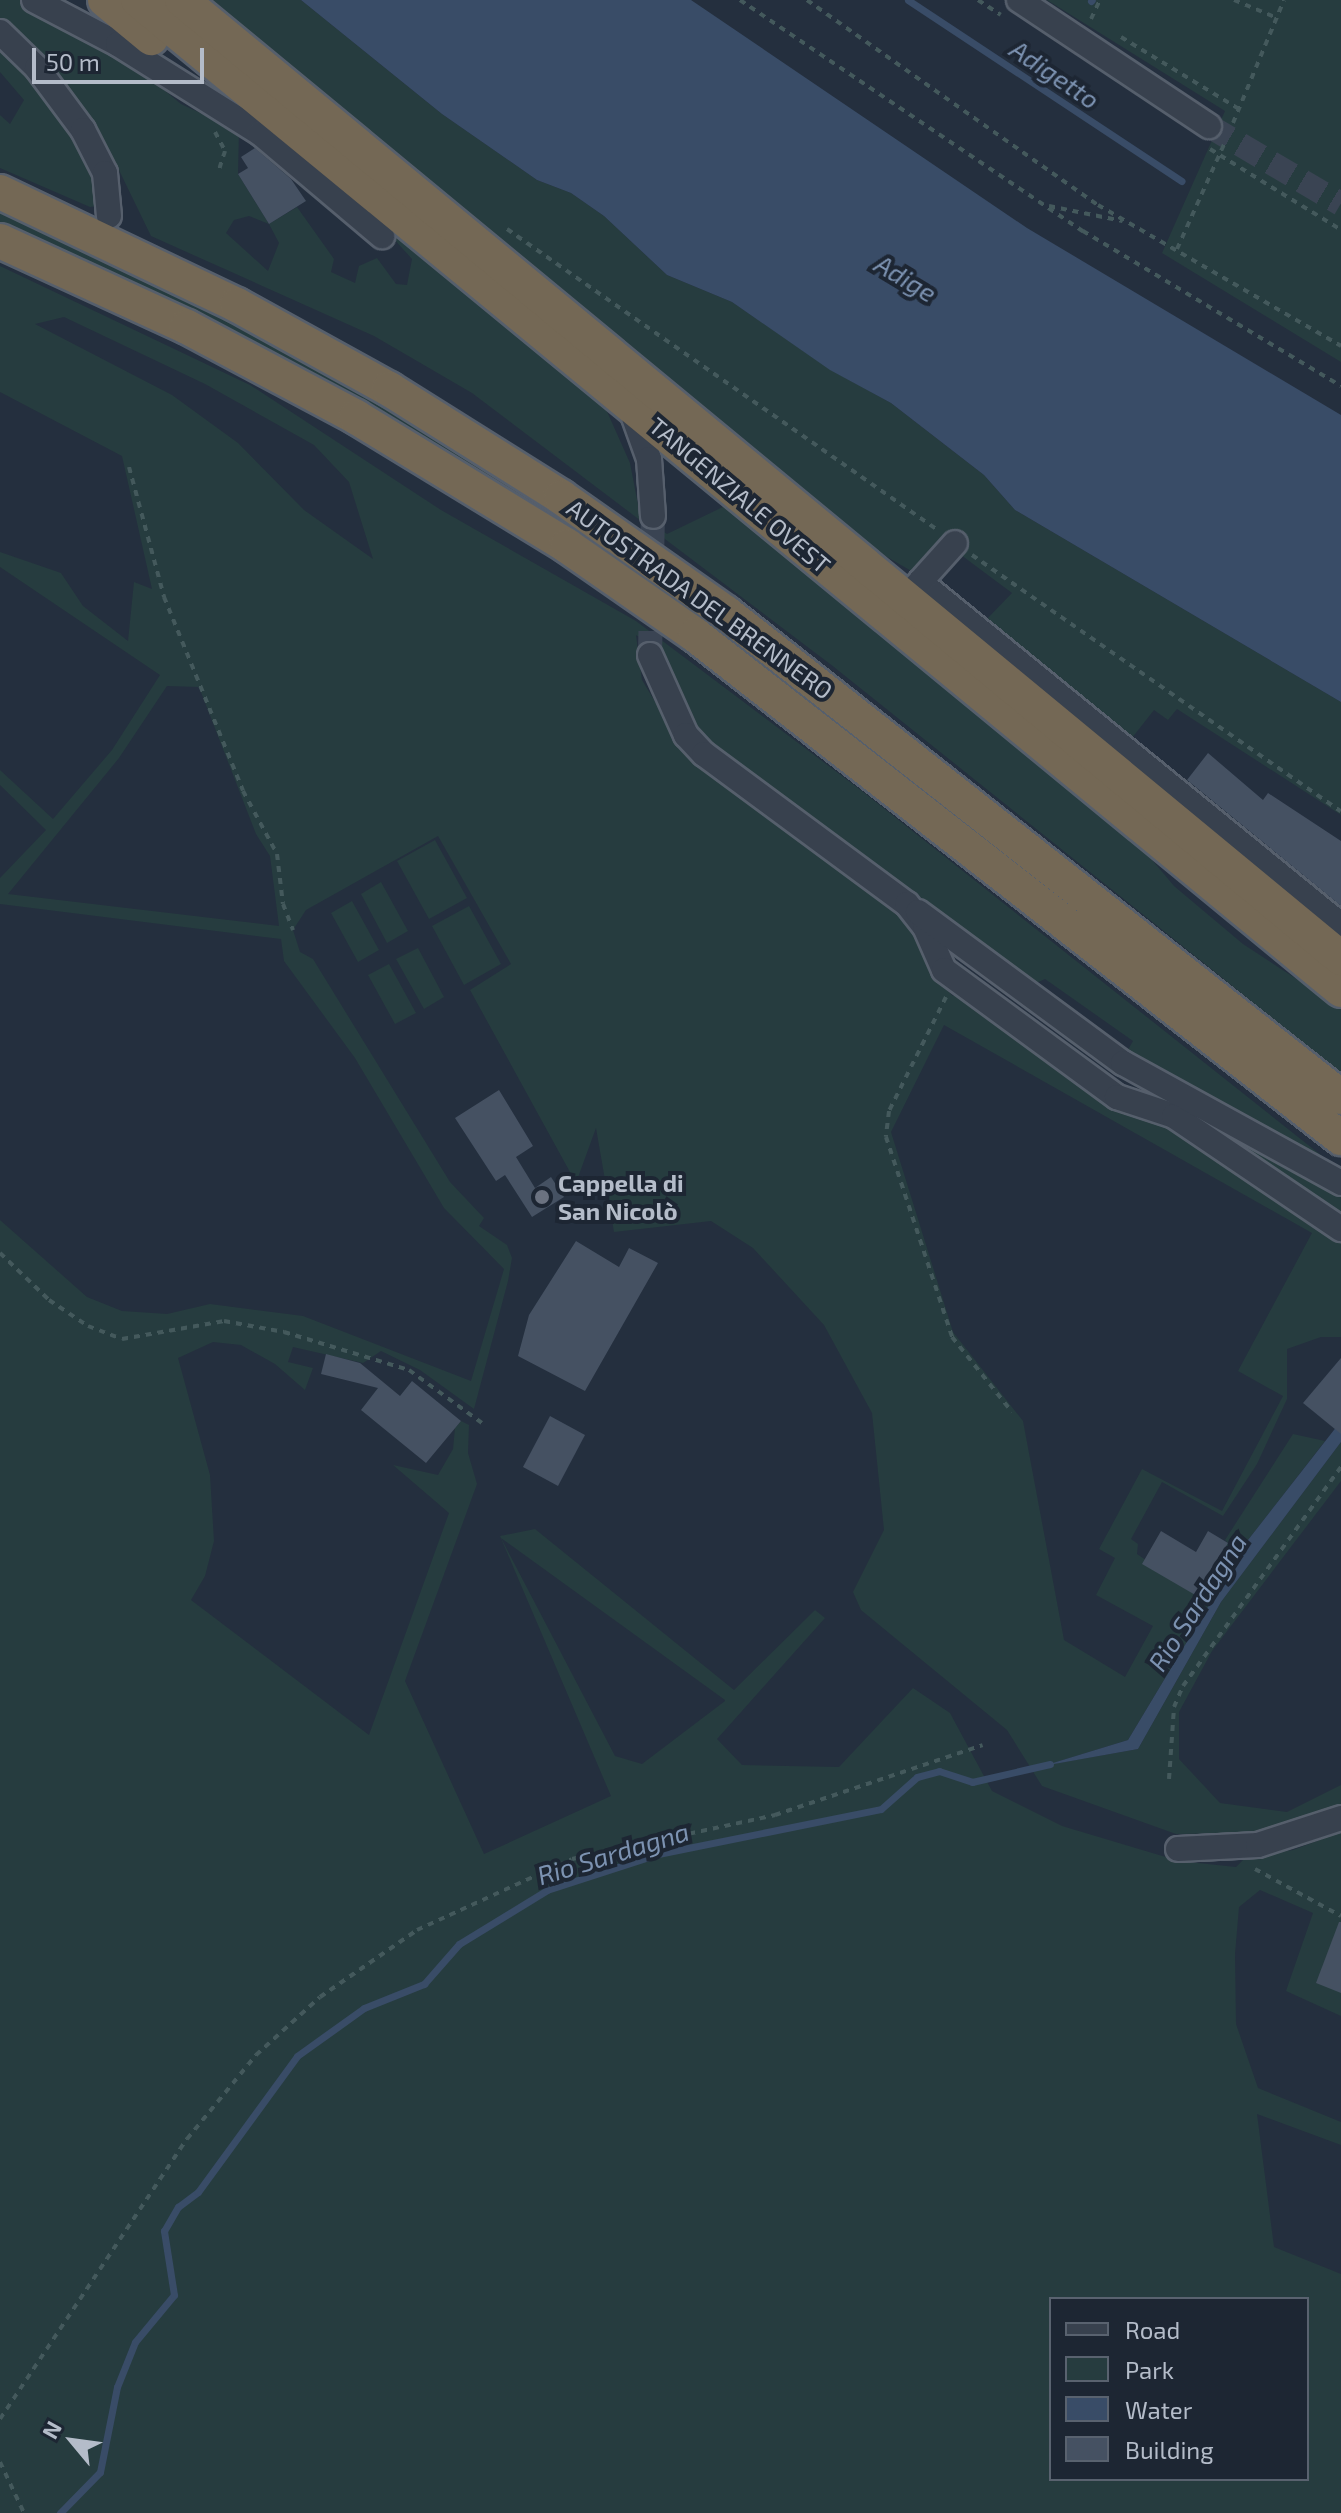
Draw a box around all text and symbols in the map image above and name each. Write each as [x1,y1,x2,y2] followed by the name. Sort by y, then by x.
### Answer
[36,32,208,82] scale bar
[1005,33,1105,115] water label: Adigetto
[46,47,100,76] text: 50 m
[870,248,942,308] water label: Adige
[644,411,836,579] street label: TANGENZIALE OVEST
[561,493,839,705] street label: AUTOSTRADA DEL BRENNERO
[558,1169,684,1225] place label: Cappella di San Nicolò
[533,1188,551,1206] marker: Cappella di San Nicolò
[1141,1528,1253,1676] water label: Rio Sardagna
[533,1815,693,1891] water label: Rio Sardagna
[1049,2297,1309,2481] legend
[1125,2315,1180,2344] text: Road
[1125,2355,1174,2384] text: Park
[1125,2395,1192,2424] text: Water
[32,2401,112,2481] north arrow
[36,2416,66,2443] text: N
[1125,2435,1214,2464] text: Building

